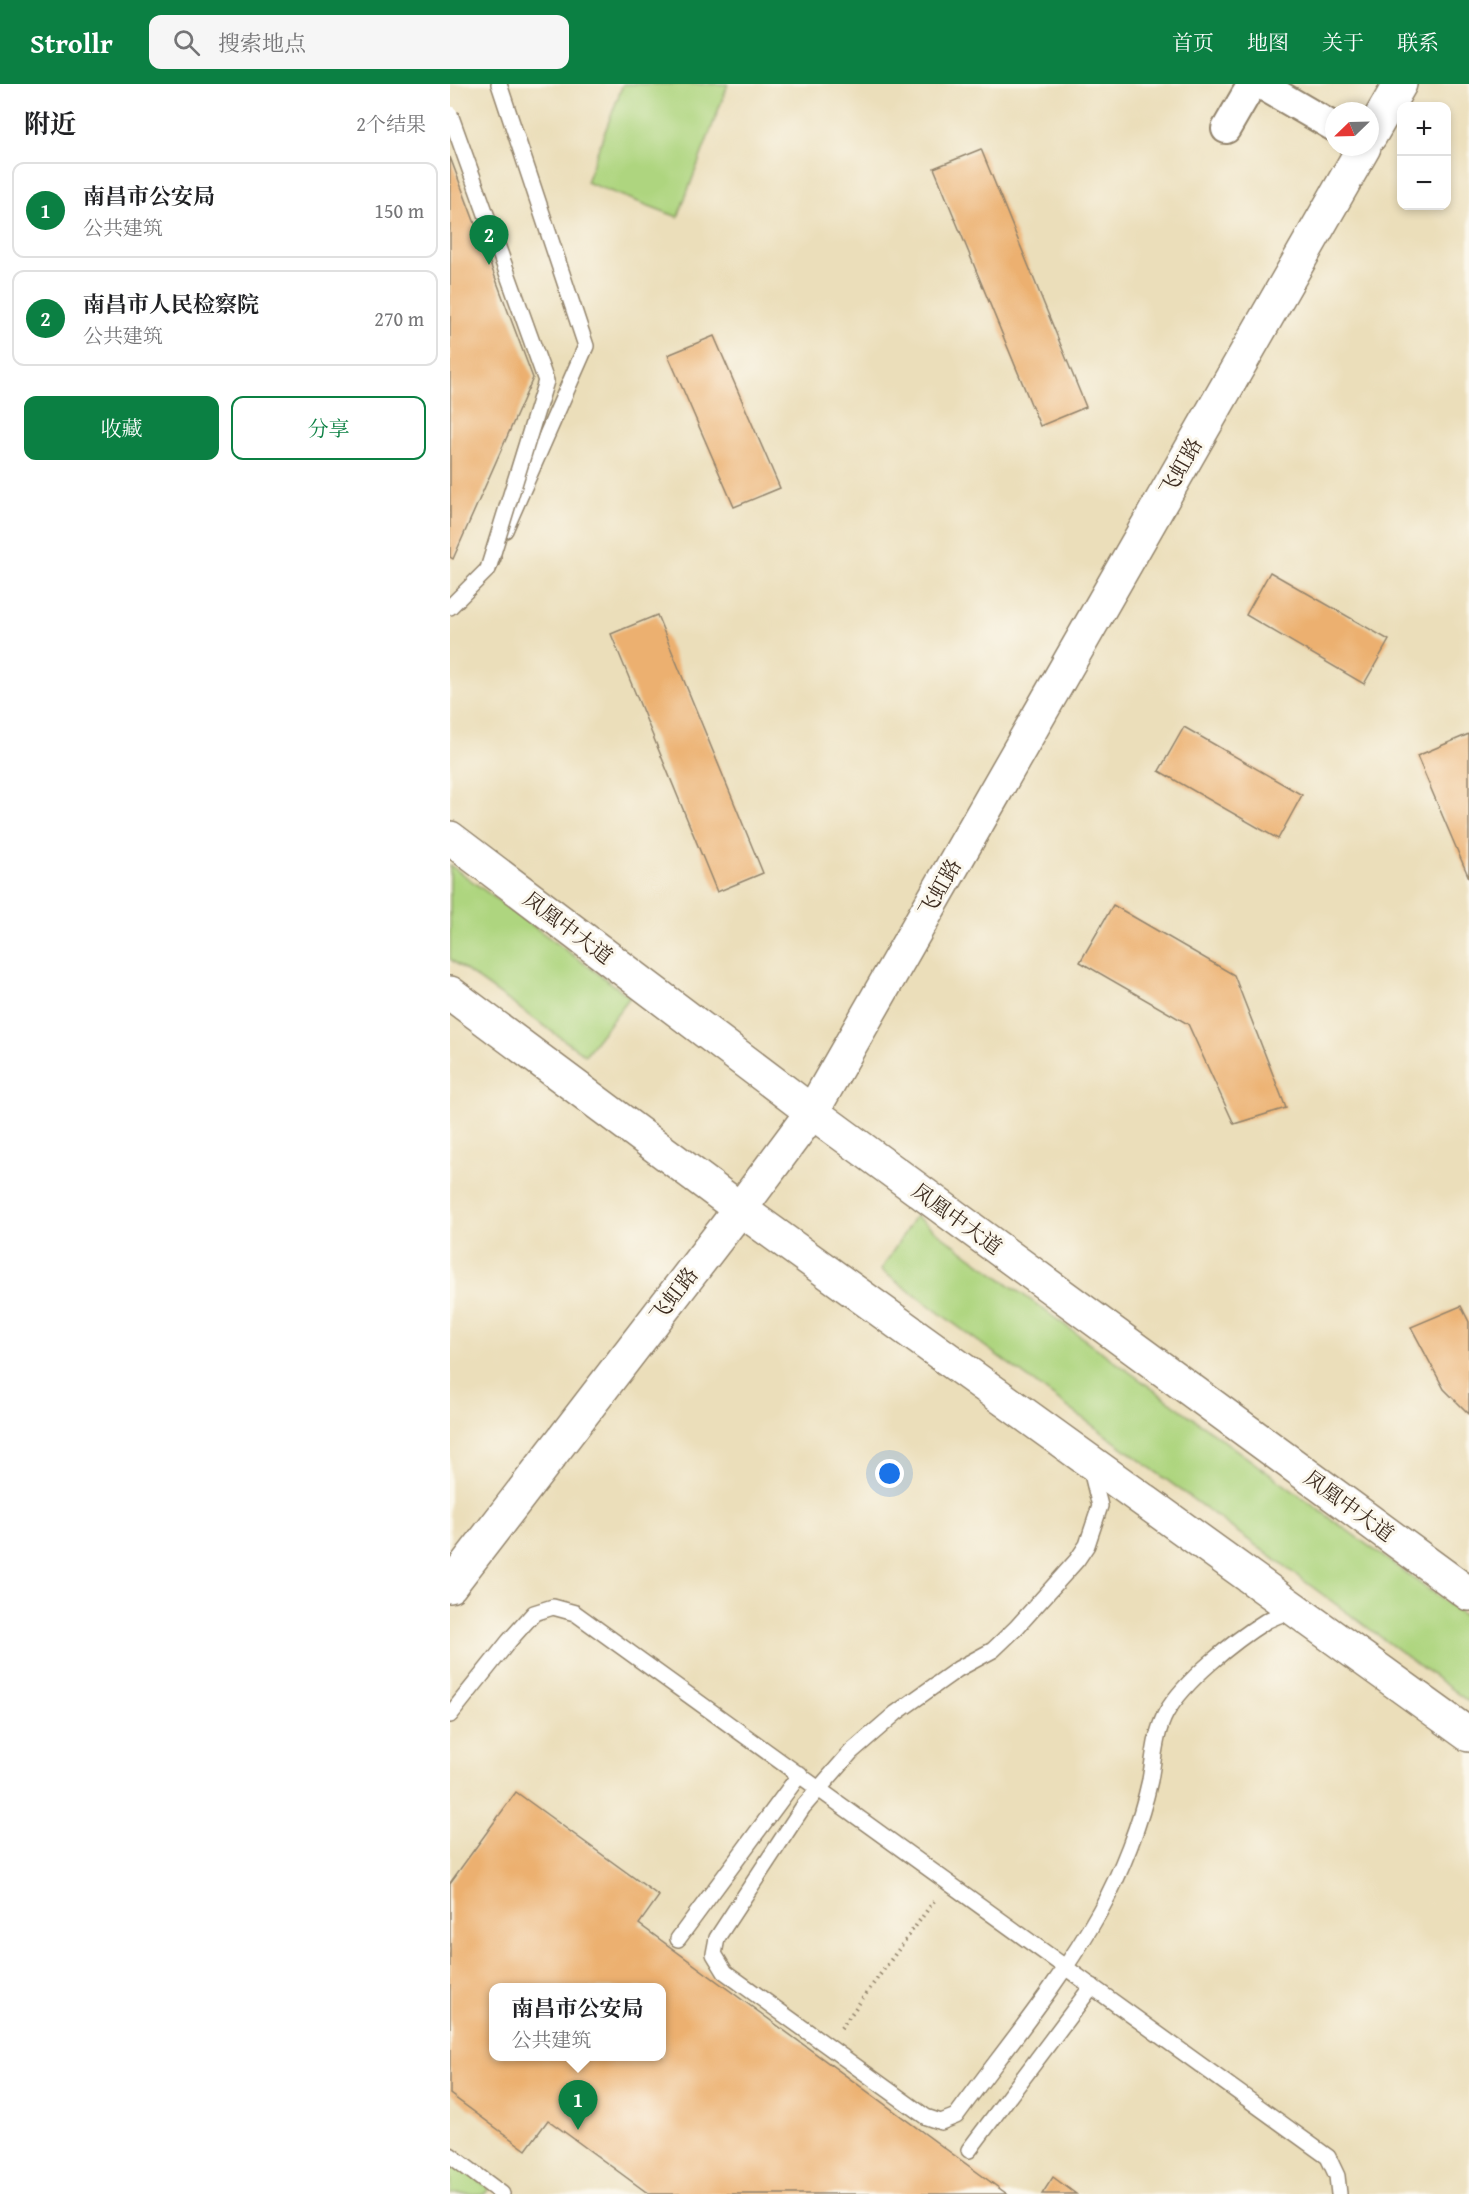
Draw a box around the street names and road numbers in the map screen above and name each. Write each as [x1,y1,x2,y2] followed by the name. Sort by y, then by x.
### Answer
[1151,432,1210,502] street label: 飞虹路
[910,853,969,923] street label: 飞虹路
[517,884,620,972] street label: 凤凰中大道
[906,1175,1009,1262] street label: 凤凰中大道
[642,1260,705,1329] street label: 飞虹路
[1298,1462,1401,1549] street label: 凤凰中大道

